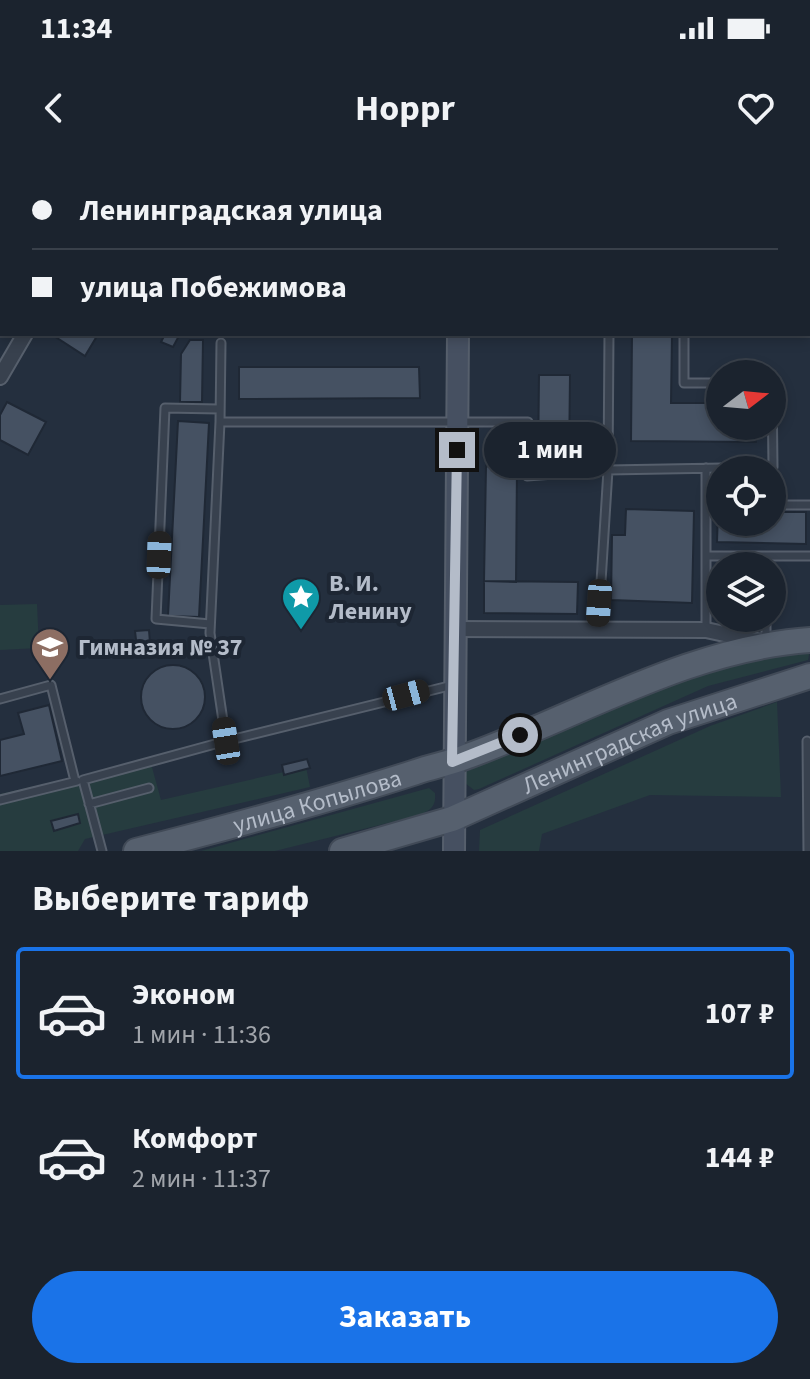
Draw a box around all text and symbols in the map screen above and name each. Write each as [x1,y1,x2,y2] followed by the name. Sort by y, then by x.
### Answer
[40,7,112,50] text: 11:34
[355,83,455,134] text: Hoppr
[32,86,76,130] icon: back
[734,86,778,130] icon: heart
[80,189,383,232] text: Ленинградская улица
[80,266,347,309] text: улица Побежимова
[706,360,786,440] north arrow
[706,360,786,632] map controls
[485,422,617,478] callout: 1 мин
[517,431,583,468] text: 1 мин
[439,432,475,468] route end
[706,456,786,536] button: locate
[146,531,172,579] car
[706,552,786,632] button: layers
[328,566,412,629] place label: В. И. Ленину
[280,576,322,631] place icon: В. И. Ленину
[585,578,613,628] car
[29,626,71,681] school or university icon: Гимназия № 37
[78,630,243,665] place label: Гимназия № 37
[380,677,432,713] car
[516,684,742,803] street label: Ленинградская улица
[210,715,242,767] car
[502,717,538,753] route start
[229,761,406,843] street label: улица Копылова
[32,873,309,924] text: Выберите тариф
[132,973,236,1016] text: Эконом
[36,977,108,1049] icon: car
[705,992,774,1035] text: 107 ₽
[132,1016,271,1053] text: 1 мин · 11:36
[132,1117,258,1160] text: Комфорт
[36,1121,108,1193] icon: car
[705,1136,774,1179] text: 144 ₽
[132,1160,271,1197] text: 2 мин · 11:37
[32,1271,778,1363] button: Заказать

